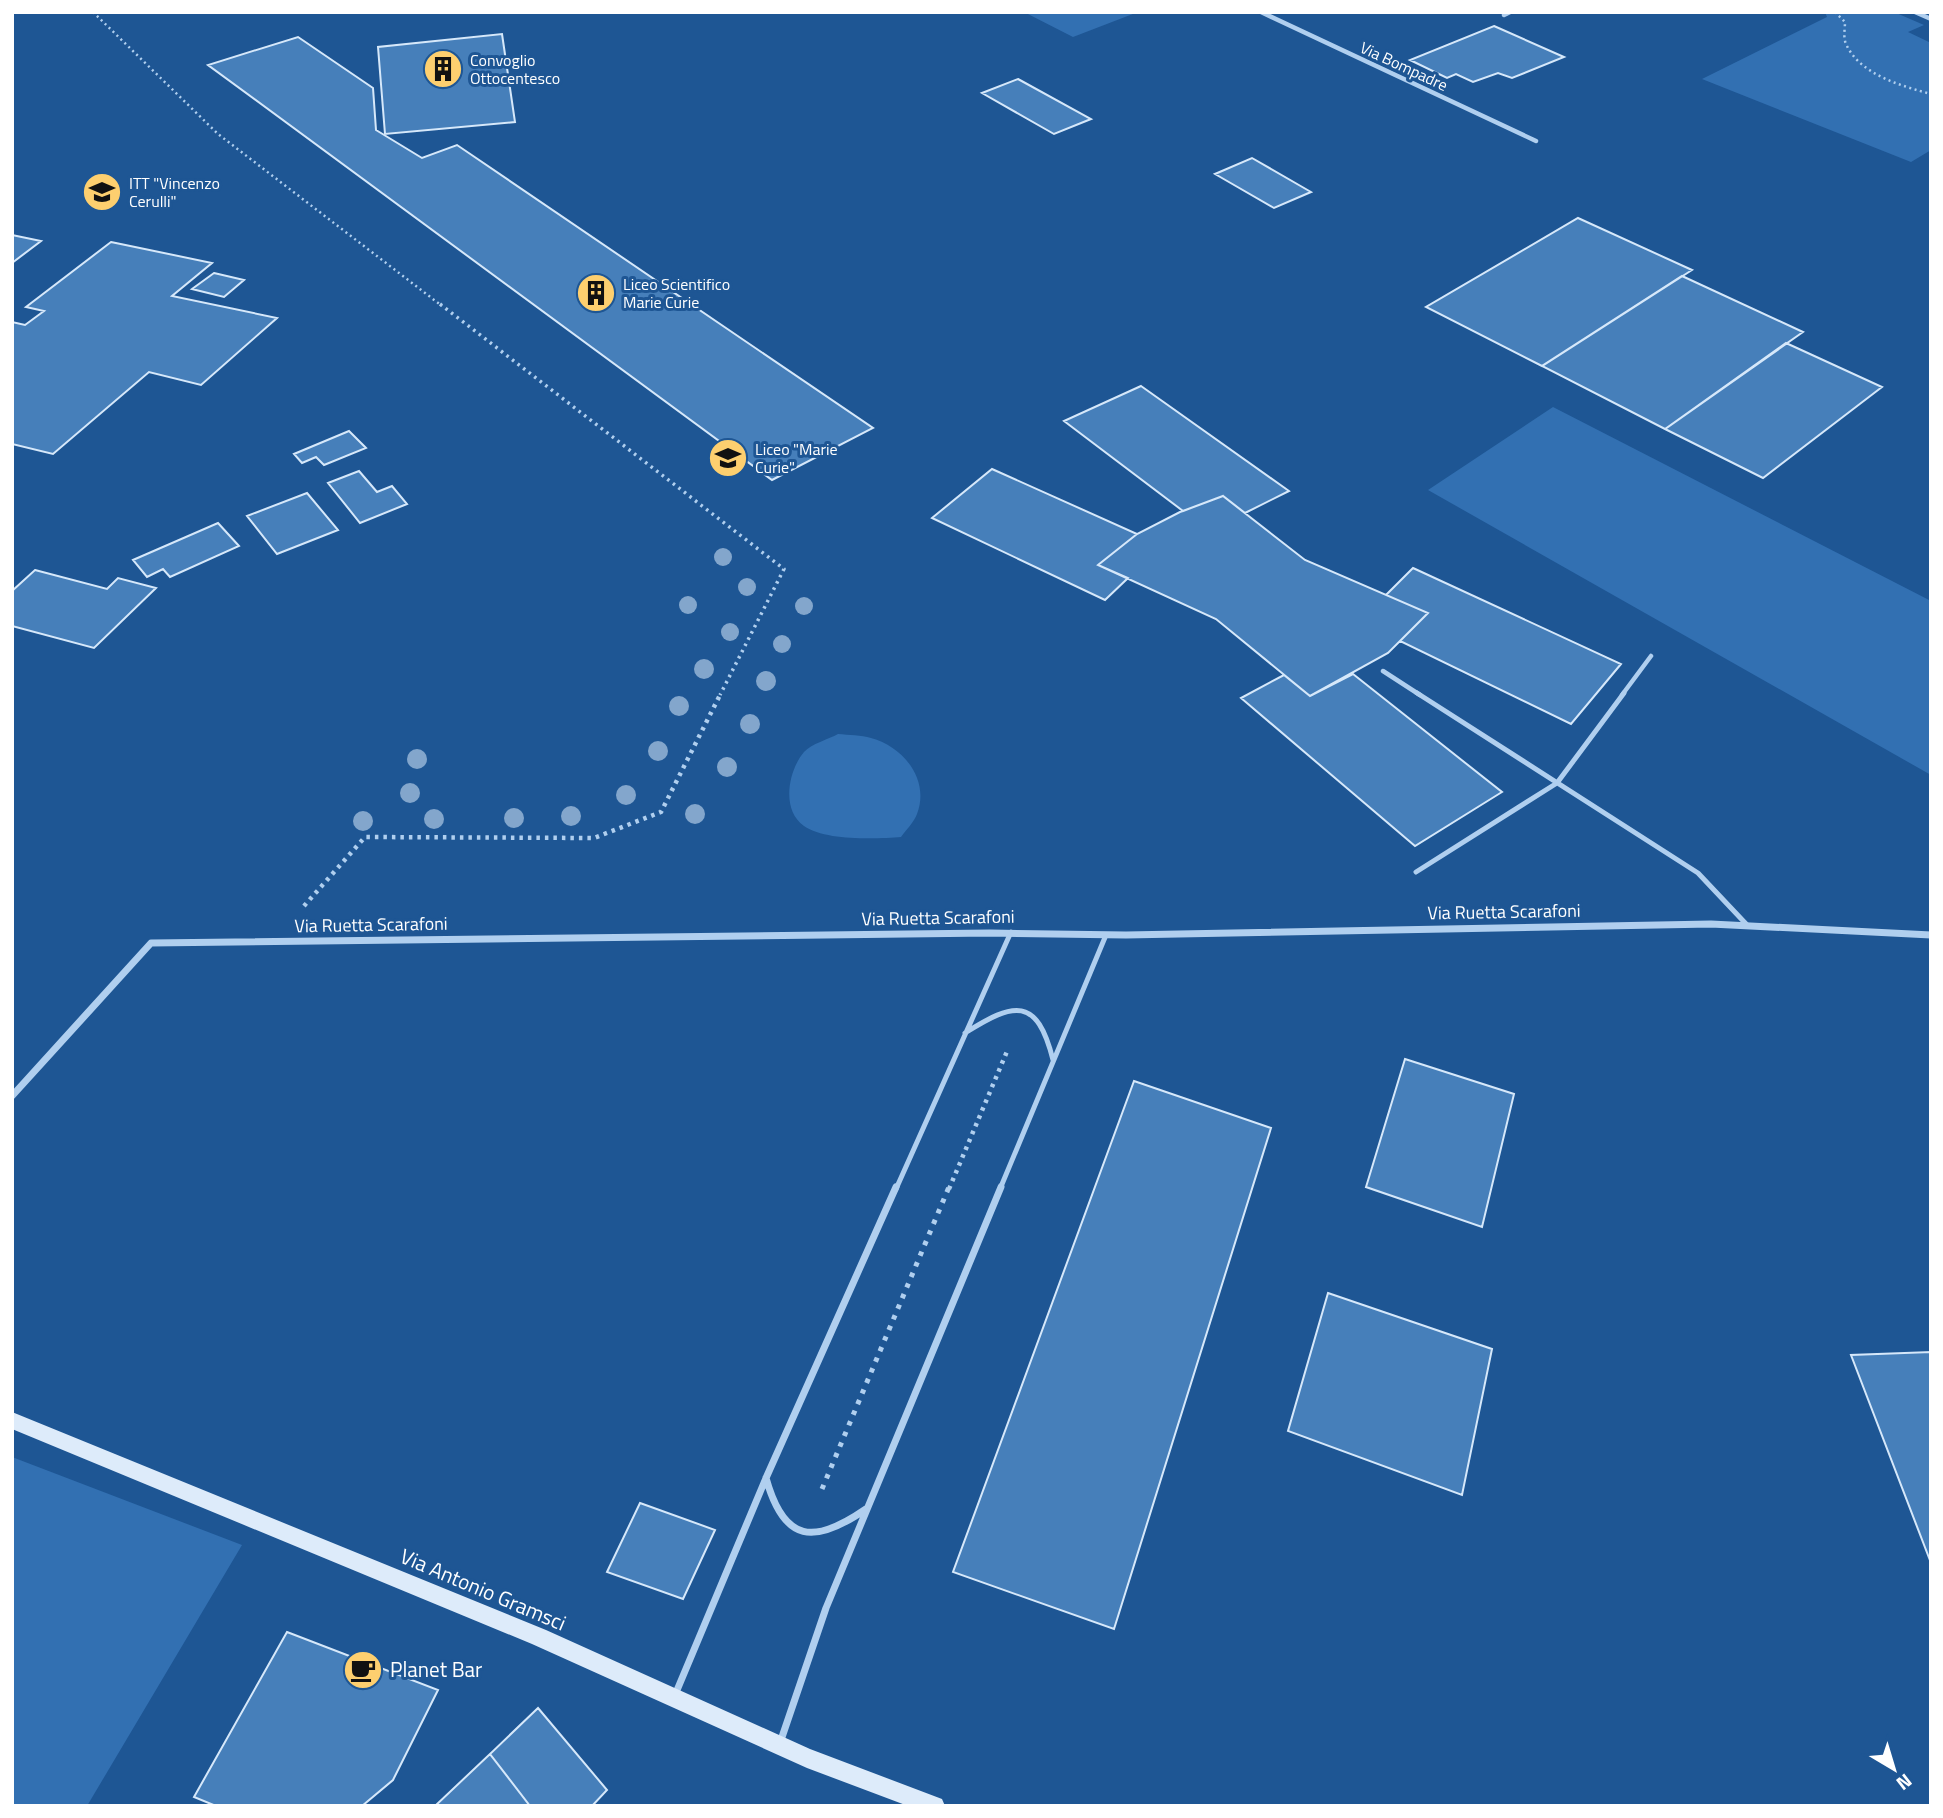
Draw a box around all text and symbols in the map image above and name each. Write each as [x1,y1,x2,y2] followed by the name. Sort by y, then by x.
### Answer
[1356,35,1452,97] street label: Via Bompadre
[422,48,464,90] building icon: Convoglio Ottocentesco
[470,48,560,90] place label: Convoglio Ottocentesco
[81,171,123,213] school or university icon: ITT "Vincenzo Cerulli"
[129,171,220,213] place label: ITT "Vincenzo Cerulli"
[575,272,617,314] building icon: Liceo Scientifico Marie Curie
[623,272,730,314] place label: Liceo Scientifico Marie Curie
[707,437,749,479] school or university icon: Liceo "Marie Curie"
[755,437,838,479] place label: Liceo "Marie Curie"
[1427,897,1581,926] street label: Via Ruetta Scarafoni
[861,903,1015,932] street label: Via Ruetta Scarafoni
[294,910,448,939] street label: Via Ruetta Scarafoni
[395,1540,571,1638] street label: Via Antonio Gramsci
[342,1649,384,1691] cafe icon: Planet Bar
[390,1653,482,1685] place label: Planet Bar
[1859,1734,1929,1804] north arrow
[1891,1767,1919,1798] text: N

